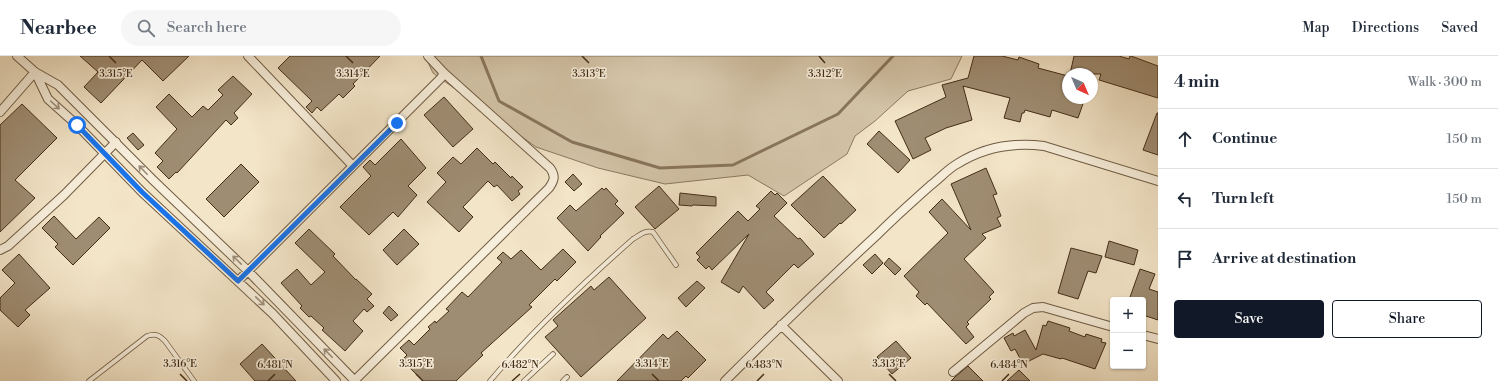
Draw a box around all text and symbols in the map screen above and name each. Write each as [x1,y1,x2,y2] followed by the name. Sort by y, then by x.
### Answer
[121,10,401,46] search box
[20,16,97,40] text: Nearbee
[135,17,157,39] icon: search
[167,18,247,37] text: Search here
[1302,19,1330,37] text: Map
[1352,19,1419,37] text: Directions
[1441,19,1478,37] text: Saved
[99,68,133,80] text: 3.315°E
[336,68,370,80] text: 3.314°E
[572,68,606,80] text: 3.313°E
[808,68,842,80] text: 3.312°E
[1062,68,1098,104] north arrow
[1174,71,1219,93] text: 4 min
[1408,74,1482,90] text: Walk · 300 m
[49,100,60,109] one-way arrow
[388,114,406,132] route end
[68,116,86,134] route start
[1174,128,1196,150] icon: ahead
[1212,129,1277,148] text: Continue
[1447,131,1482,147] text: 150 m
[138,165,148,175] one-way arrow
[1174,188,1196,210] icon: left
[1212,189,1274,208] text: Turn left
[1447,191,1482,207] text: 150 m
[1174,248,1196,270] icon: arrive
[1212,249,1356,268] text: Arrive at destination
[232,255,242,265] one-way arrow
[254,296,264,305] one-way arrow
[1110,297,1146,369] map controls
[1110,297,1146,333] button: +
[1174,300,1324,338] button: Save
[1332,300,1482,338] button: Share
[1110,333,1146,369] button: −
[323,348,333,358] one-way arrow
[163,358,197,370] text: 3.316°E
[399,358,433,370] text: 3.315°E
[635,358,669,370] text: 3.314°E
[872,358,906,370] text: 3.313°E
[257,359,293,371] text: 6.481°N
[501,359,539,371] text: 6.482°N
[746,359,783,371] text: 6.483°N
[990,359,1028,371] text: 6.484°N

